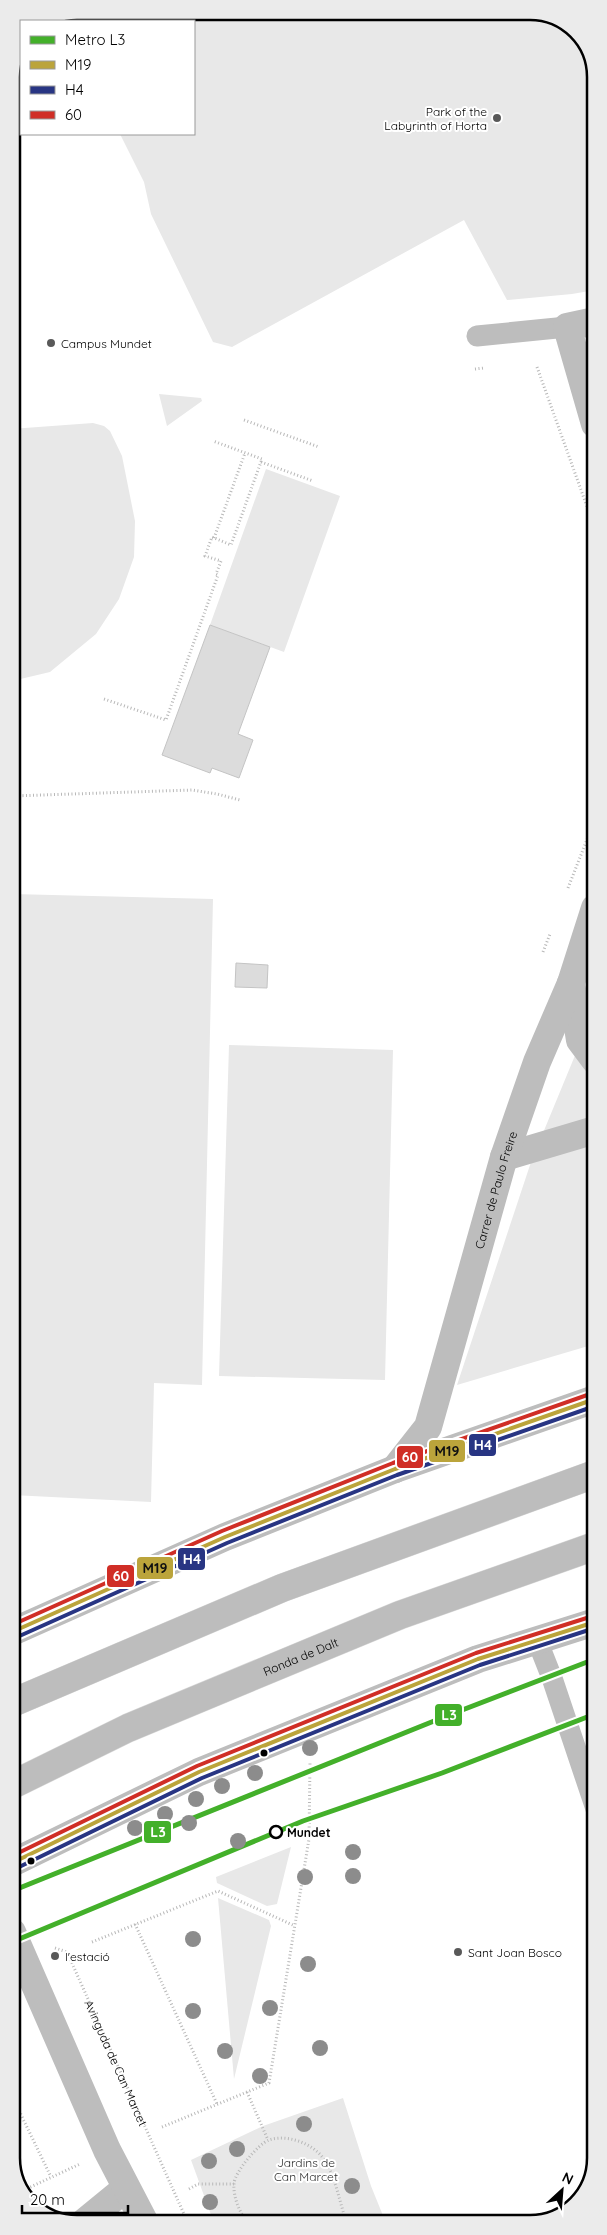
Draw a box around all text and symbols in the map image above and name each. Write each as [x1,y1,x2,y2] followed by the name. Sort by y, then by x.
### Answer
[20,20,195,135] legend
[65,30,126,49] text: Metro L3
[65,55,91,74] text: M19
[65,80,84,99] text: H4
[384,104,487,133] place label: Park of the Labyrinth of Horta
[65,105,82,124] text: 60
[491,112,503,124] marker: Park of the Labyrinth of Horta
[61,336,152,351] place label: Campus Mundet
[45,337,57,349] marker: Campus Mundet
[471,1129,520,1250] street label: Carrer de Paulo Freire
[468,1433,497,1457] line badge: H4
[474,1436,492,1454] text: H4
[428,1439,466,1463] line badge: M19
[435,1442,459,1460] text: M19
[396,1445,424,1469] line badge: 60
[402,1448,419,1466] text: 60
[177,1547,206,1571] line badge: H4
[183,1550,201,1568] text: H4
[136,1556,174,1580] line badge: M19
[143,1559,167,1577] text: M19
[106,1564,135,1588] line badge: 60
[113,1567,130,1585] text: 60
[261,1634,340,1679] street label: Ronda de Dalt
[434,1703,463,1727] line badge: L3
[441,1706,457,1724] text: L3
[259,1748,269,1758] unlabelled marker
[143,1820,172,1844] line badge: L3
[150,1823,166,1841] text: L3
[269,1825,283,1839] marker: Mundet
[287,1825,331,1840] place label: Mundet
[26,1856,36,1866] unlabelled marker
[468,1945,562,1960] place label: Sant Joan Bosco
[452,1946,464,1958] marker: Sant Joan Bosco
[65,1949,110,1964] place label: l'estació
[49,1950,61,1962] marker: l'estació
[82,1997,151,2128] street label: Avinguda de Can Marcet
[274,2155,338,2184] park label: Jardins de Can Marcet
[537,2165,587,2215] north arrow
[559,2168,576,2189] text: N
[22,2182,129,2214] scale bar
[30,2190,65,2209] text: 20 m

